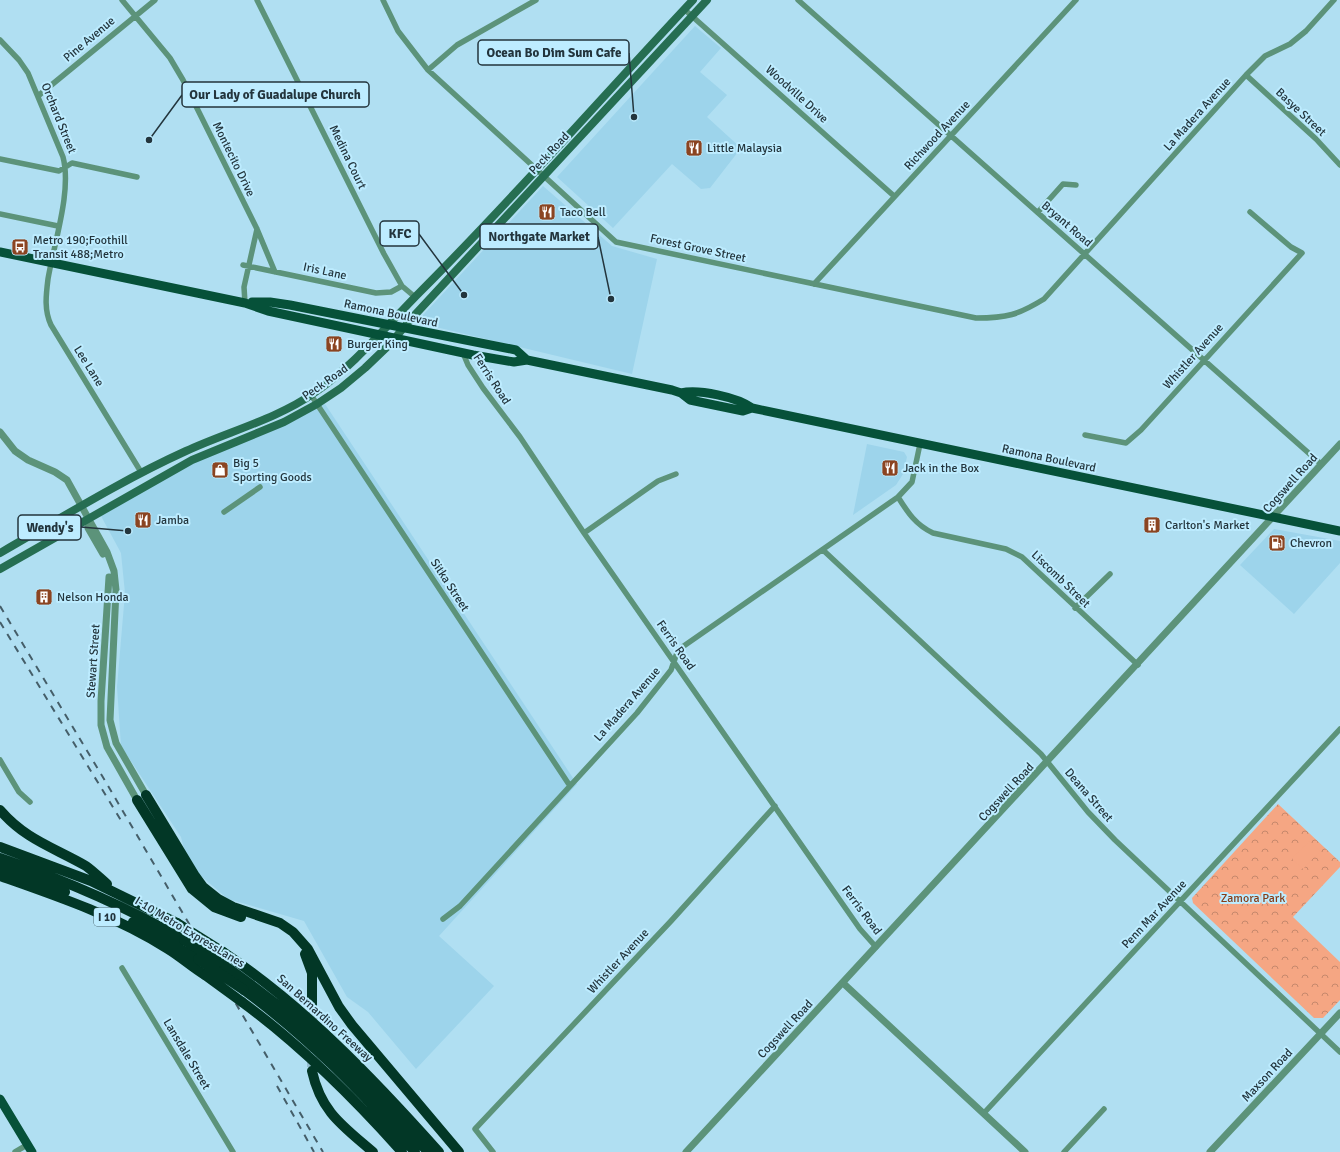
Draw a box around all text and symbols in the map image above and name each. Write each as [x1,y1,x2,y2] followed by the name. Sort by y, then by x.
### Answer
[60,13,118,65] street label: Pine Avenue
[478,40,629,65] callout: Ocean Bo Dim Sum Cafe
[487,45,622,61] text: Ocean Bo Dim Sum Cafe
[762,62,831,127] street label: Woodville Drive
[1160,75,1234,154] street label: La Madera Avenue
[38,81,80,156] street label: Orchard Street
[182,82,369,107] callout: Our Lady of Guadalupe Church
[1272,85,1329,140] street label: Basye Street
[189,87,361,103] text: Our Lady of Guadalupe Church
[901,97,974,173] street label: Richwood Avenue
[209,119,258,199] street label: Montecito Drive
[326,123,369,192] street label: Medina Court
[526,129,573,178] street label: Peck Road
[684,138,704,158] restaurant icon: Little Malaysia
[707,141,782,156] place label: Little Malaysia
[1038,198,1095,251] street label: Bryant Road
[537,202,557,222] restaurant icon: Taco Bell
[560,205,606,220] place label: Taco Bell
[380,221,419,246] callout: KFC
[480,224,598,249] callout: Northgate Market
[389,226,411,242] text: KFC
[488,229,590,245] text: Northgate Market
[649,231,747,266] street label: Forest Grove Street
[33,233,128,262] place label: Metro 190;Foothill Transit 488;Metro
[10,237,30,257] bus stop icon: Metro 190;Foothill Transit 488;Metro
[302,260,348,283] street label: Iris Lane
[342,296,439,331] street label: Ramona Boulevard
[1160,320,1227,392] street label: Whistler Avenue
[324,334,344,354] restaurant icon: Burger King
[347,337,408,352] place label: Burger King
[70,343,107,389] street label: Lee Lane
[470,351,514,408] street label: Ferris Road
[299,361,351,404] street label: Peck Road
[1000,441,1097,476] street label: Ramona Boulevard
[1260,451,1321,516] street label: Cogswell Road
[233,456,312,485] place label: Big 5 Sporting Goods
[880,458,900,478] restaurant icon: Jack in the Box
[210,460,230,480] shop icon: Big 5 Sporting Goods
[903,461,980,476] place label: Jack in the Box
[133,510,153,530] restaurant icon: Jamba
[156,513,189,528] place label: Jamba
[18,515,81,540] callout: Wendy's
[1142,515,1162,535] building icon: Carlton's Market
[1165,518,1249,533] place label: Carlton's Market
[26,520,74,536] text: Wendy's
[1267,533,1287,553] fuel station icon: Chevron
[1290,536,1332,551] place label: Chevron
[1028,548,1093,611] street label: Liscomb Street
[427,556,472,615] street label: Sitka Street
[34,587,54,607] building icon: Nelson Honda
[57,590,129,605] place label: Nelson Honda
[653,617,698,673] street label: Ferris Road
[83,624,104,698] street label: Stewart Street
[591,664,664,745] street label: La Madera Avenue
[975,760,1037,825] street label: Cogswell Road
[1061,765,1116,825] street label: Deana Street
[1119,877,1190,952] street label: Penn Mar Avenue
[838,883,885,938] street label: Ferris Road
[1221,891,1285,906] park label: Zamora Park
[132,894,247,971] street label: I-10 Metro ExpressLanes
[94,908,120,926] road number: I 10
[584,926,652,997] street label: Whistler Avenue
[274,971,376,1066] street label: San Bernardino Freeway
[754,997,816,1062] street label: Cogswell Road
[160,1016,214,1092] street label: Lansdale Street
[1239,1045,1296,1105] street label: Maxson Road

